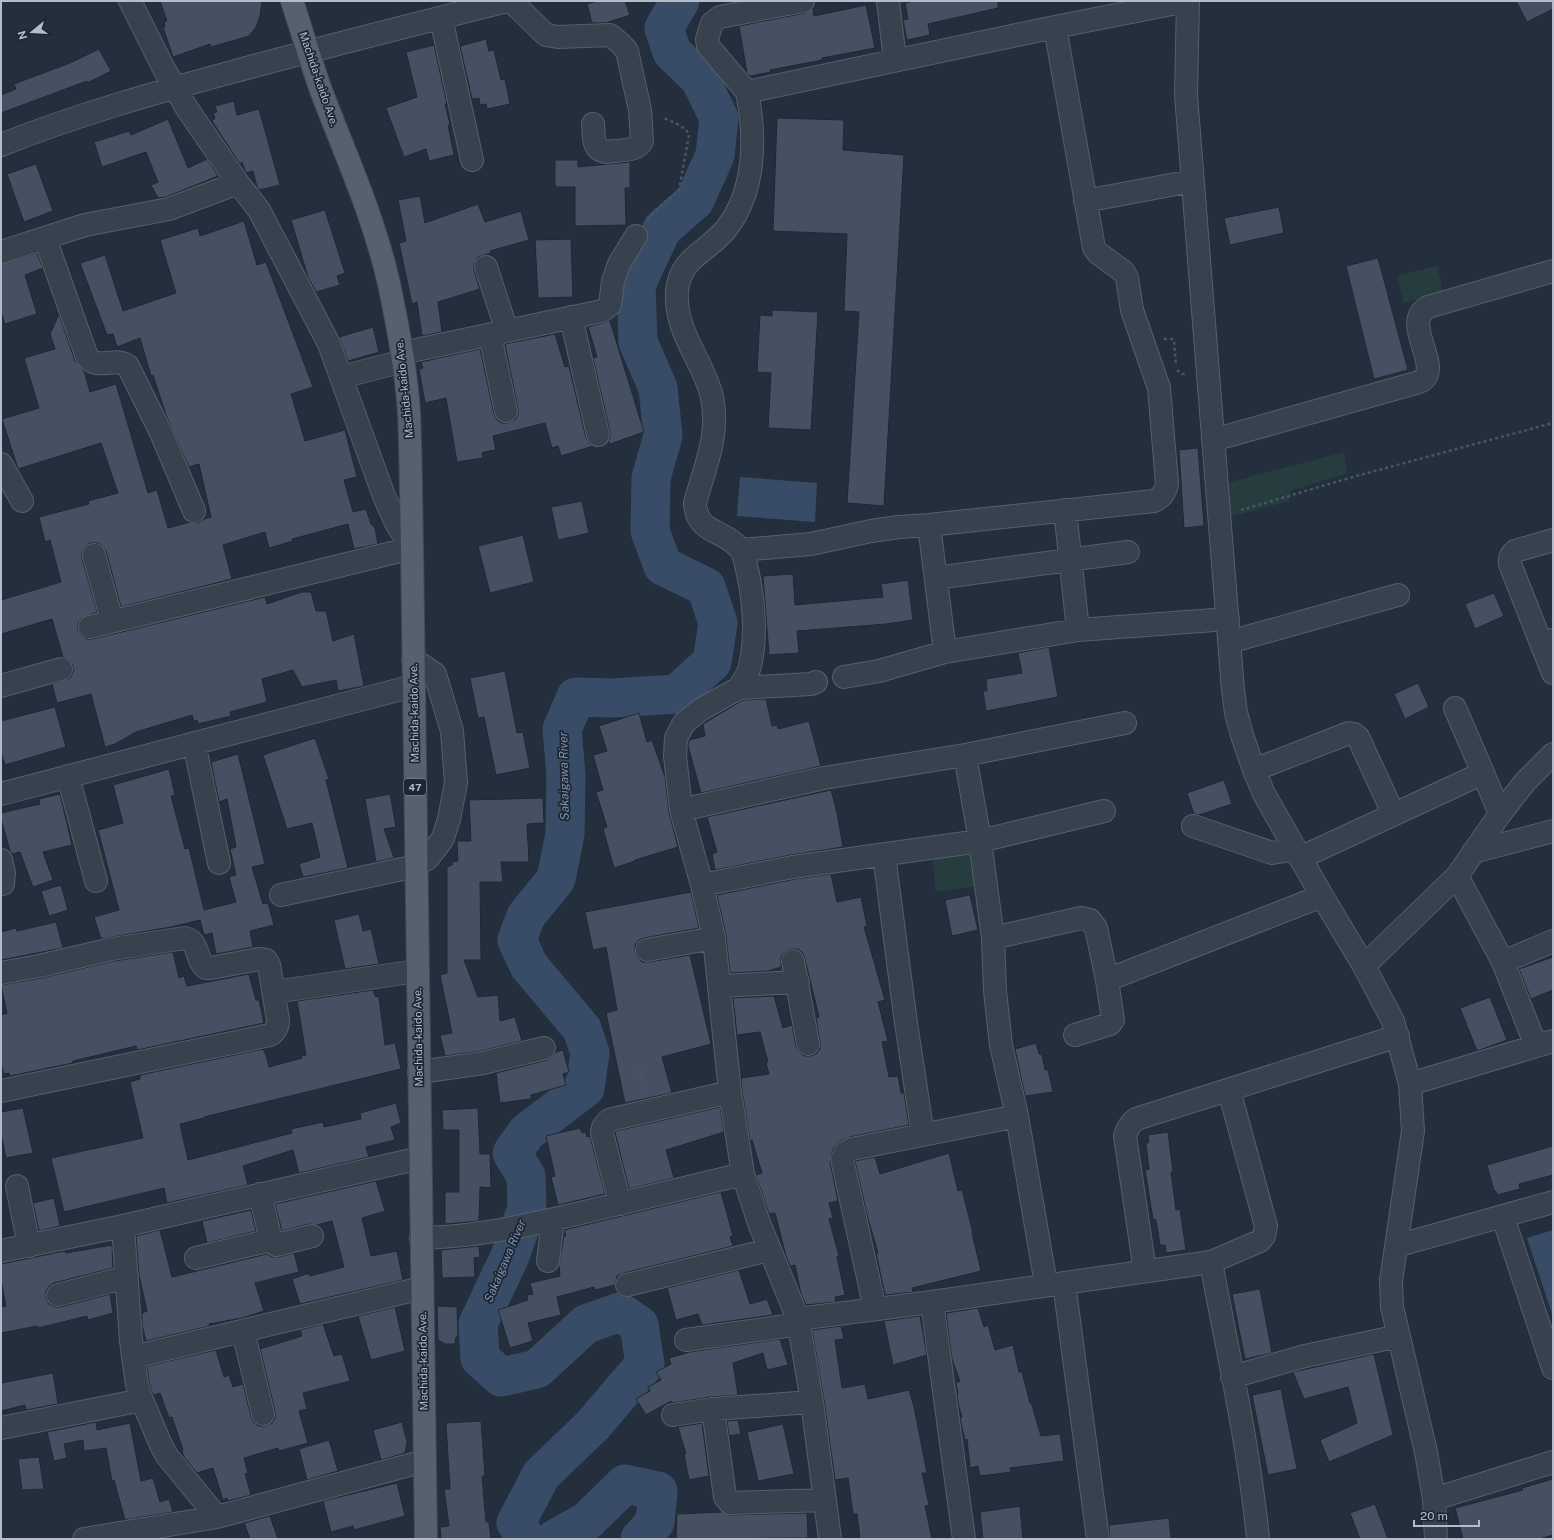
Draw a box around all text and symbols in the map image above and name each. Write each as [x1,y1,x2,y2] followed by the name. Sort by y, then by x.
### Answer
[12,12,52,52] north arrow
[15,29,30,41] text: N
[297,30,341,128] street label: Machida-kaido Ave.
[393,339,415,439] street label: Machida-kaido Ave.
[407,663,421,763] street label: Machida-kaido Ave.
[556,731,572,820] water label: Sakaigawa River
[404,779,426,795] road number: 47
[411,987,425,1087] street label: Machida-kaido Ave.
[481,1217,529,1304] water label: Sakaigawa River
[416,1311,430,1411] street label: Machida-kaido Ave.
[1414,1502,1479,1528] scale bar
[1420,1509,1448,1523] text: 20 m

